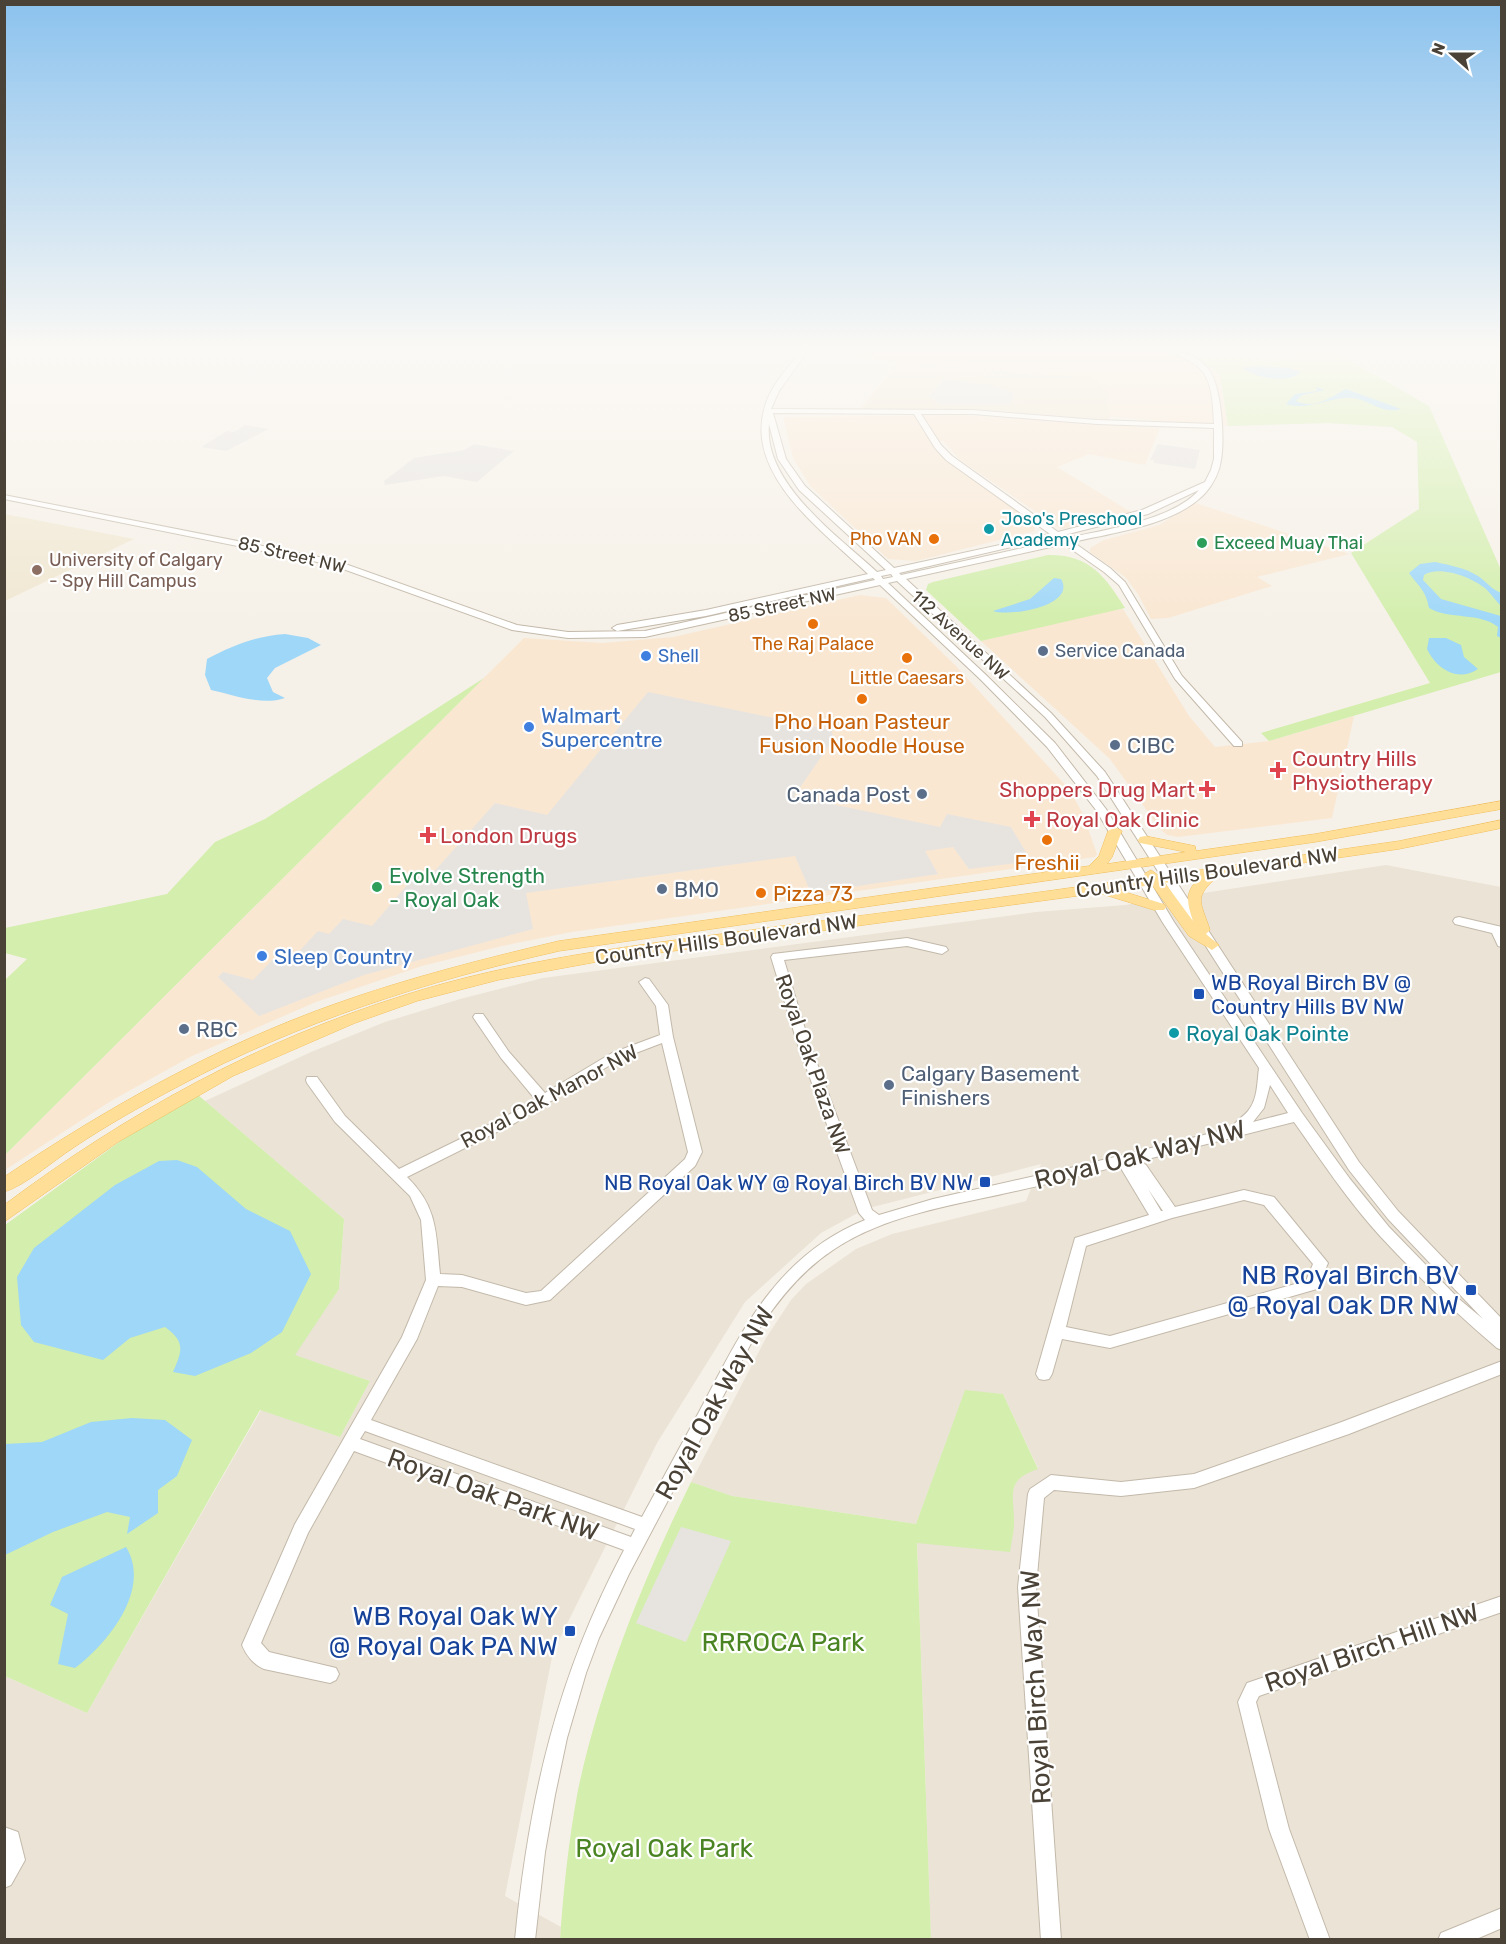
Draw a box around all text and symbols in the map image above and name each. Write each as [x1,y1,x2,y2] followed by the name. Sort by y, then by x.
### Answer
[1422,24,1482,84] north arrow
[1428,40,1449,58] text: N
[1001,508,1142,551] place label: Joso's Preschool Academy
[982,522,996,536] marker: Joso's Preschool Academy
[850,528,922,550] place label: Pho VAN
[236,532,348,578] street label: 85 Street NW
[927,532,941,546] marker: Pho VAN
[1214,532,1363,554] place label: Exceed Muay Thai
[1195,536,1209,550] marker: Exceed Muay Thai
[49,549,223,592] place label: University of Calgary - Spy Hill Campus
[30,563,44,577] marker: University of Calgary - Spy Hill Campus
[726,583,838,627] street label: 85 Street NW
[906,585,1014,685] street label: 112 Avenue NW
[806,617,820,631] marker: The Raj Palace
[752,633,874,655] place label: The Raj Palace
[1055,640,1185,662] place label: Service Canada
[1036,644,1050,658] marker: Service Canada
[658,645,699,667] place label: Shell
[639,649,653,663] marker: Shell
[900,651,914,665] marker: Little Caesars
[850,667,964,689] place label: Little Caesars
[855,692,869,706] marker: Pho Hoan Pasteur Fusion Noodle House
[541,703,662,752] place label: Walmart Supercentre
[759,709,965,758] place label: Pho Hoan Pasteur Fusion Noodle House
[522,720,536,734] marker: Walmart Supercentre
[1127,733,1175,758] place label: CIBC
[1108,738,1122,752] marker: CIBC
[1292,746,1433,795] place label: Country Hills Physiotherapy
[1269,761,1287,779] marker: Country Hills Physiotherapy
[999,777,1195,802] place label: Shoppers Drug Mart
[787,782,910,807] place label: Canada Post
[1200,782,1214,796] marker: Shoppers Drug Mart
[915,787,929,801] marker: Canada Post
[1046,807,1199,832] place label: Royal Oak Clinic
[1023,810,1041,828] marker: Royal Oak Clinic
[440,823,577,848] place label: London Drugs
[421,828,435,842] marker: London Drugs
[1040,833,1054,847] marker: Freshii
[1074,841,1340,903] street label: Country Hills Boulevard NW
[1014,850,1080,875] place label: Freshii
[389,863,545,912] place label: Evolve Strength - Royal Oak
[674,877,719,902] place label: BMO
[370,880,384,894] marker: Evolve Strength - Royal Oak
[773,881,853,906] place label: Pizza 73
[655,882,669,896] marker: BMO
[754,886,768,900] marker: Pizza 73
[593,908,859,970] street label: Country Hills Boulevard NW
[274,944,413,969] place label: Sleep Country
[255,949,269,963] marker: Sleep Country
[1211,970,1411,1019] place label: WB Royal Birch BV @ Country Hills BV NW
[770,971,856,1157] street label: Royal Oak Plaza NW
[1192,987,1206,1001] marker: WB Royal Birch BV @ Country Hills BV NW
[196,1017,238,1042] place label: RBC
[1186,1021,1349,1046] place label: Royal Oak Pointe
[177,1022,191,1036] marker: RBC
[1167,1026,1181,1040] marker: Royal Oak Pointe
[456,1039,642,1153] street label: Royal Oak Manor NW
[901,1061,1079,1110] place label: Calgary Basement Finishers
[882,1078,896,1092] marker: Calgary Basement Finishers
[1031,1114,1249,1196] street label: Royal Oak Way NW
[604,1170,973,1195] place label: NB Royal Oak WY @ Royal Birch BV NW
[978,1175,992,1189] marker: NB Royal Oak WY @ Royal Birch BV NW
[1227,1260,1459,1321] place label: NB Royal Birch BV @ Royal Oak DR NW
[1464,1283,1478,1297] marker: NB Royal Birch BV @ Royal Oak DR NW
[649,1301,781,1505] street label: Royal Oak Way NW
[383,1442,603,1548] street label: Royal Oak Park NW
[1014,1569,1058,1805] street label: Royal Birch Way NW
[1261,1597,1483,1699] street label: Royal Birch Hill NW
[329,1601,558,1662] place label: WB Royal Oak WY @ Royal Oak PA NW
[563,1624,577,1638] marker: WB Royal Oak WY @ Royal Oak PA NW
[702,1627,865,1658] park label: RRROCA Park
[575,1833,753,1864] park label: Royal Oak Park

